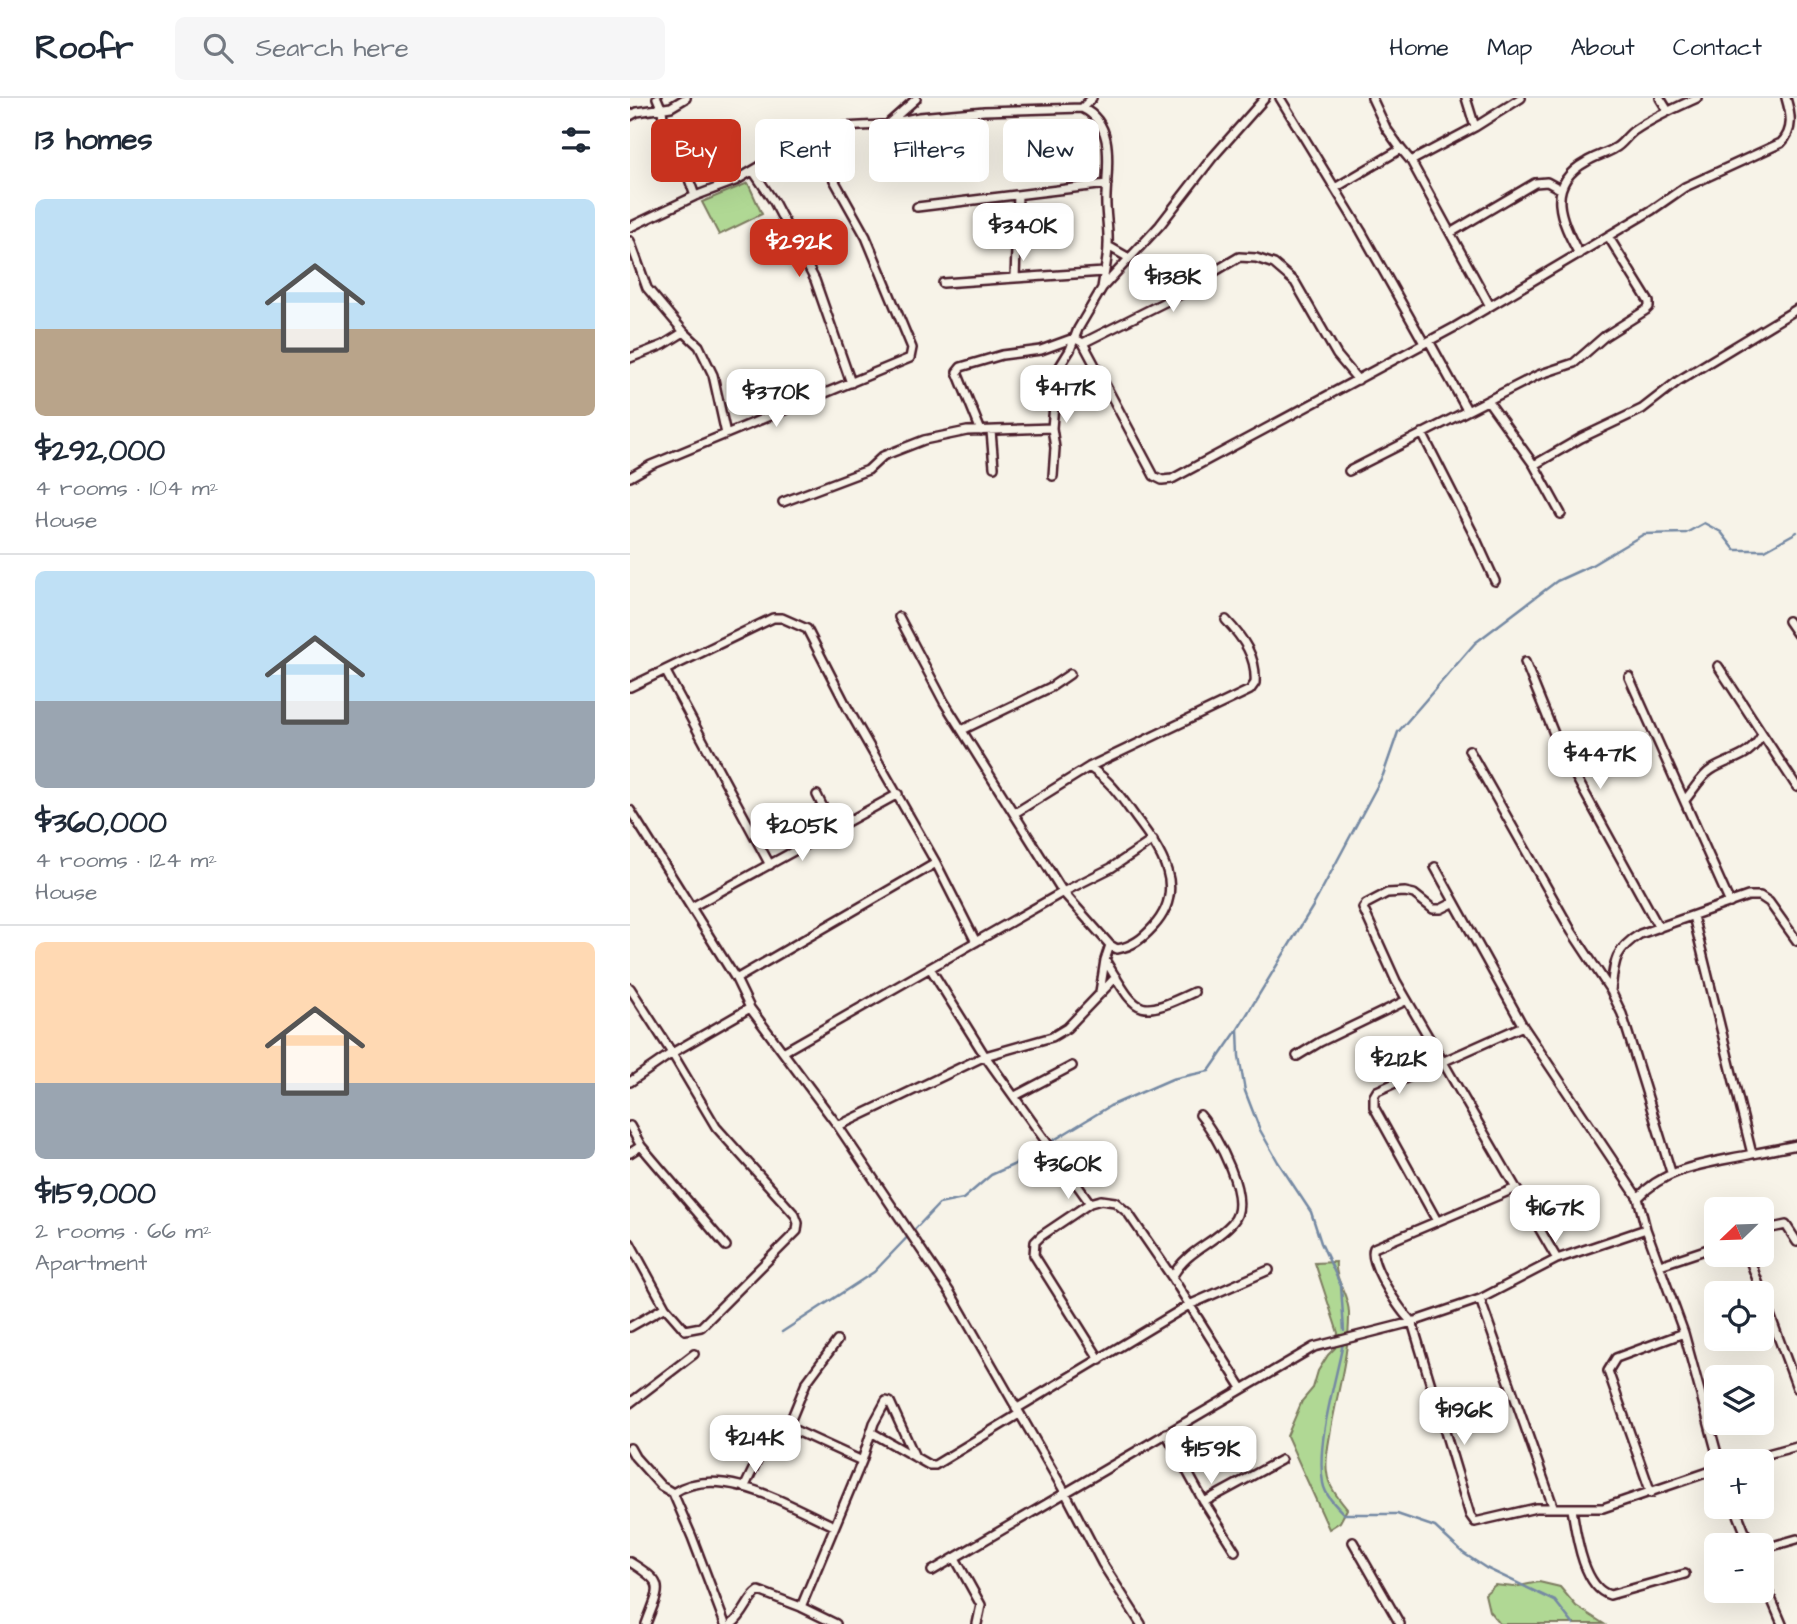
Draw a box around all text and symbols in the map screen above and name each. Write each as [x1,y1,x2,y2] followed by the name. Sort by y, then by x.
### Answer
[175,17,665,80] search box
[35,25,133,71] text: Roofr
[199,29,237,67] icon: search
[255,30,409,66] text: Search here
[1389,31,1449,65] text: Home
[1487,31,1532,65] text: Map
[1570,31,1635,65] text: About
[1673,31,1762,65] text: Contact
[35,119,152,161] text: 13 homes
[651,119,741,182] chip: Buy
[755,119,855,182] chip: Rent
[869,119,989,182] chip: Filters
[1003,119,1099,182] chip: New
[557,121,595,159] icon: filters
[974,204,1072,263] pin: $340K
[989,210,1057,242] text: $340K
[750,220,848,279] pin: $292K
[766,226,832,258] text: $292K
[252,245,378,371] icon: home
[1124,254,1222,314] pin: $138K
[1145,261,1201,293] text: $138K
[1017,366,1115,425] pin: $417K
[727,370,825,429] pin: $370K
[1036,372,1096,404] text: $417K
[742,376,810,408] text: $370K
[35,430,165,472] text: $292,000
[35,472,218,504] text: 4 rooms · 104 m²
[35,504,98,536] text: House
[252,617,378,743] icon: home
[1551,732,1649,791] pin: $447K
[1564,738,1636,770] text: $447K
[35,802,167,844] text: $360,000
[753,804,851,863] pin: $205K
[767,810,837,842] text: $205K
[35,844,217,876] text: 4 rooms · 124 m²
[35,876,98,908] text: House
[252,988,378,1114] icon: home
[1350,1037,1448,1096] pin: $212K
[1371,1043,1427,1075] text: $212K
[1019,1142,1117,1201] pin: $360K
[1034,1148,1102,1180] text: $360K
[35,1173,156,1215] text: $159,000
[1506,1186,1604,1245] pin: $167K
[1526,1192,1584,1224] text: $167K
[1704,1197,1774,1267] north arrow
[1704,1197,1774,1603] map controls
[35,1215,212,1247] text: 2 rooms · 66 m²
[35,1247,147,1279] text: Apartment
[1704,1281,1774,1351] button: locate
[1704,1365,1774,1435] button: layers
[1415,1388,1513,1447] pin: $196K
[1435,1394,1493,1426] text: $196K
[706,1416,804,1475] pin: $214K
[726,1422,784,1454] text: $214K
[1162,1426,1260,1486] pin: $159K
[1181,1433,1241,1465] text: $159K
[1704,1449,1774,1519] button: +
[1704,1533,1774,1603] button: −

